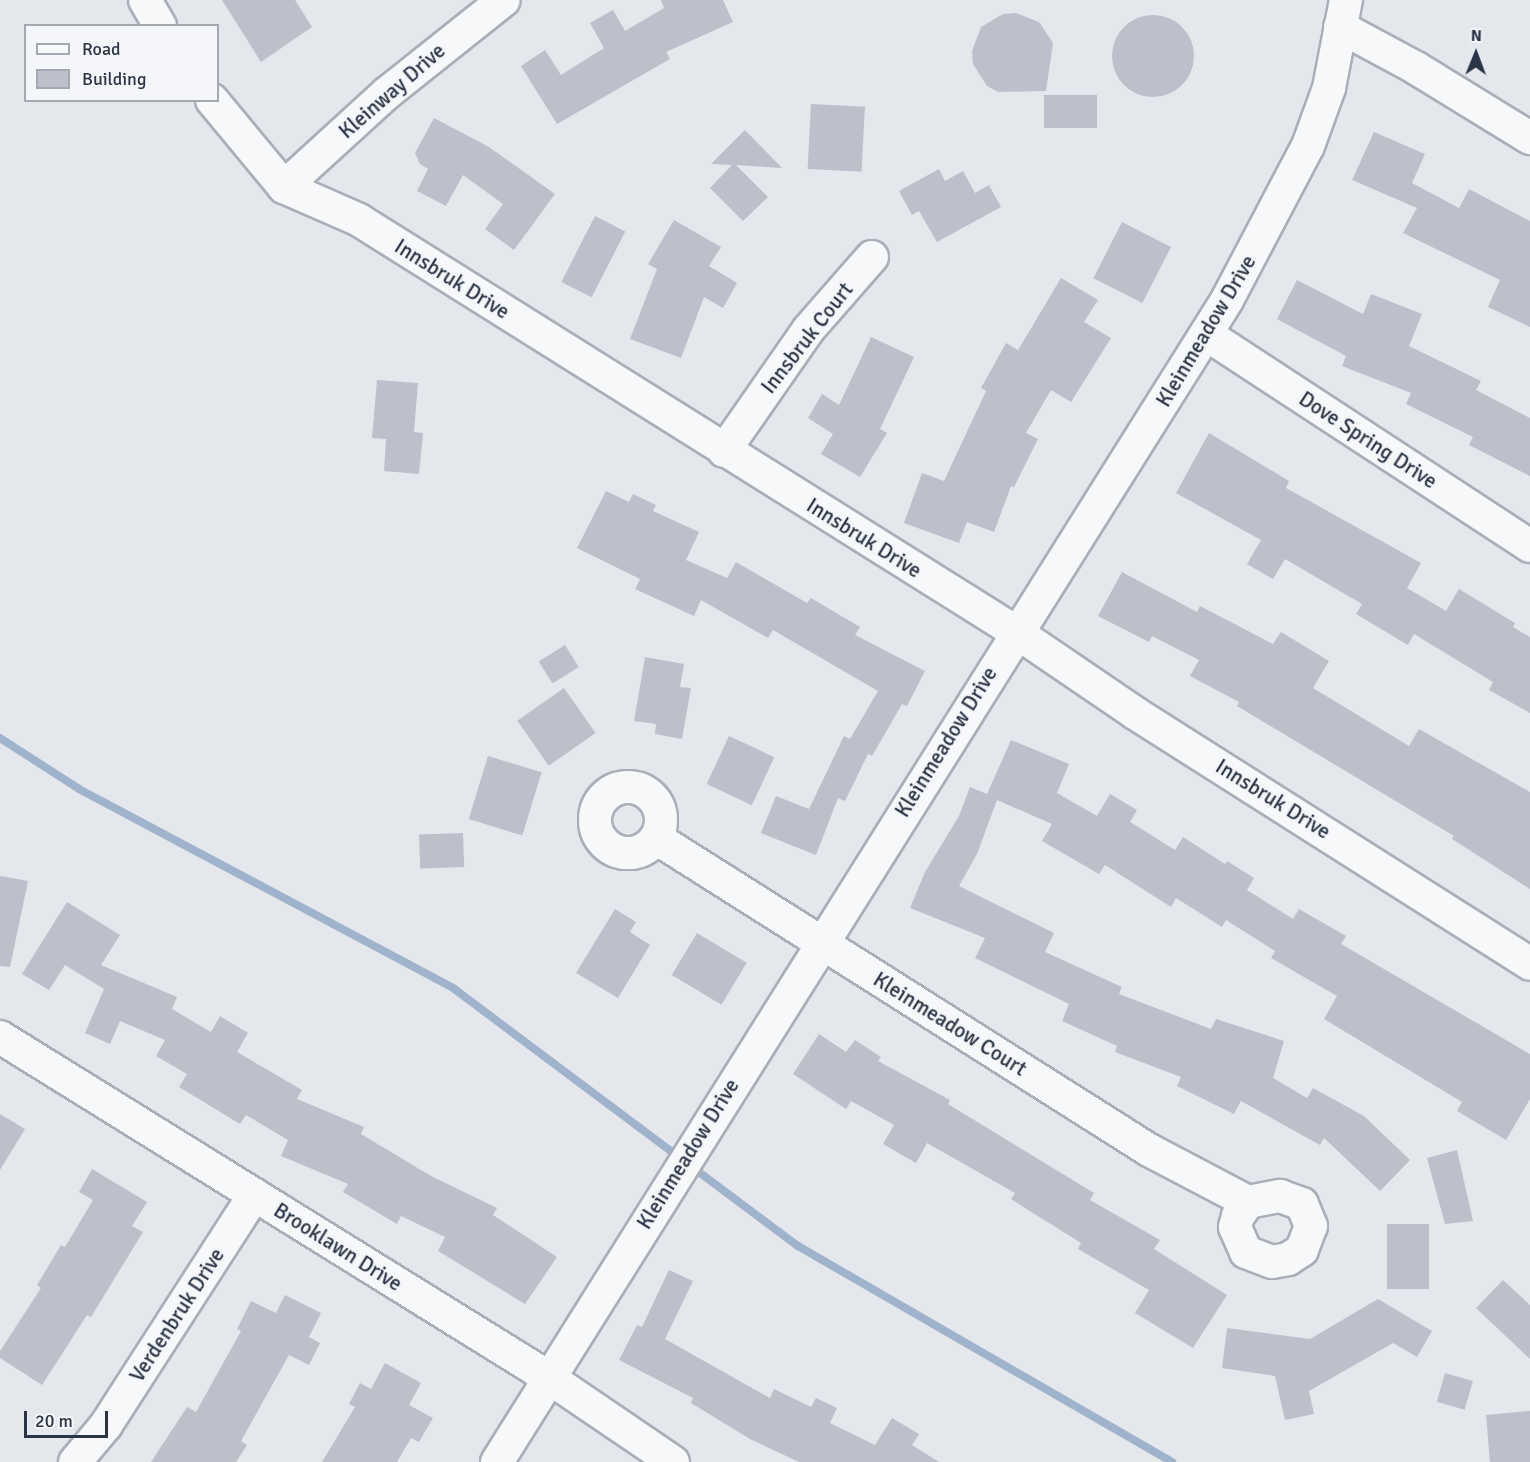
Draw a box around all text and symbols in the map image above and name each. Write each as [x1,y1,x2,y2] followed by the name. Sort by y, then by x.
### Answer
[24,24,219,102] legend
[1446,24,1506,84] north arrow
[1471,26,1482,46] text: N
[82,38,121,60] text: Road
[334,38,450,144] street label: Kleinway Drive
[82,68,146,90] text: Building
[390,234,514,324] street label: Innsbruk Drive
[1151,251,1261,411] street label: Kleinmeadow Drive
[756,277,858,399] street label: Innsbruk Court
[1294,386,1442,494] street label: Dove Spring Drive
[802,493,926,583] street label: Innsbruk Drive
[890,662,1002,822] street label: Kleinmeadow Drive
[1211,754,1335,844] street label: Innsbruk Drive
[869,967,1031,1081] street label: Kleinmeadow Court
[632,1074,744,1234] street label: Kleinmeadow Drive
[269,1197,407,1297] street label: Brooklawn Drive
[124,1243,230,1387] street label: Verdenbruk Drive
[27,1399,111,1437] scale bar
[35,1410,73,1432] text: 20 m

